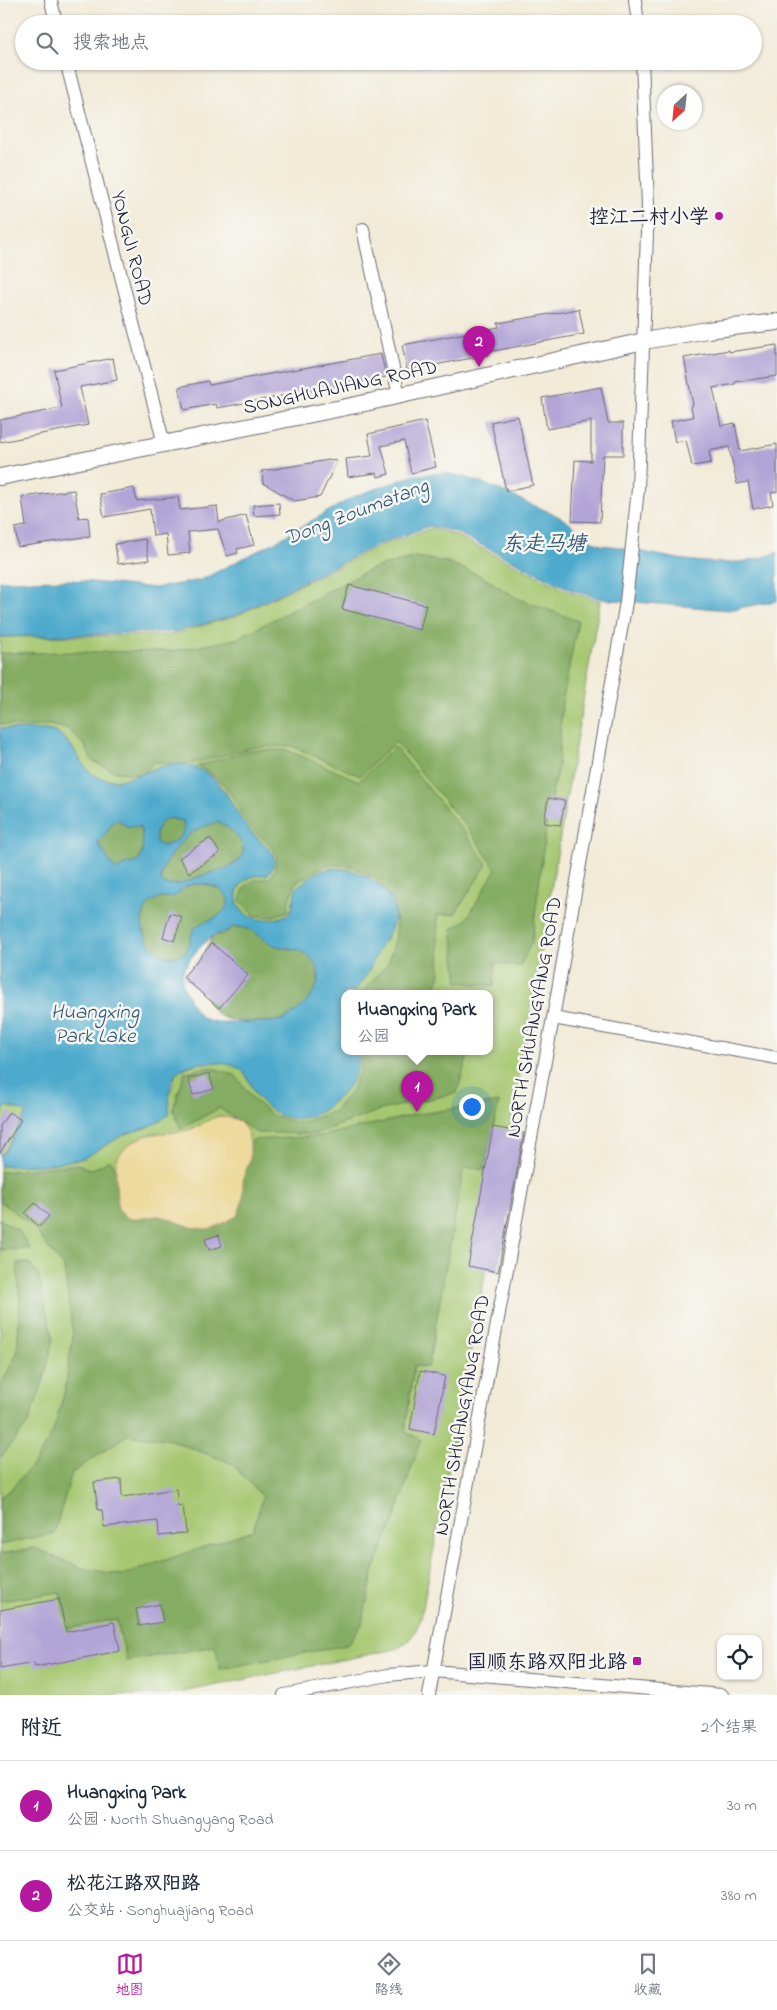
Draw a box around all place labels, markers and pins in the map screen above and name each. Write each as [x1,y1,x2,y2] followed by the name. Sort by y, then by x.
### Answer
[589,204,709,233] place label: 控江二村小学
[713,210,725,222] marker: 控江二村小学
[463,326,495,367] pin: 2
[401,1071,433,1112] pin: 1
[467,1649,628,1678] place label: 国顺东路双阳北路
[631,1655,643,1667] marker: 国顺东路双阳北路

